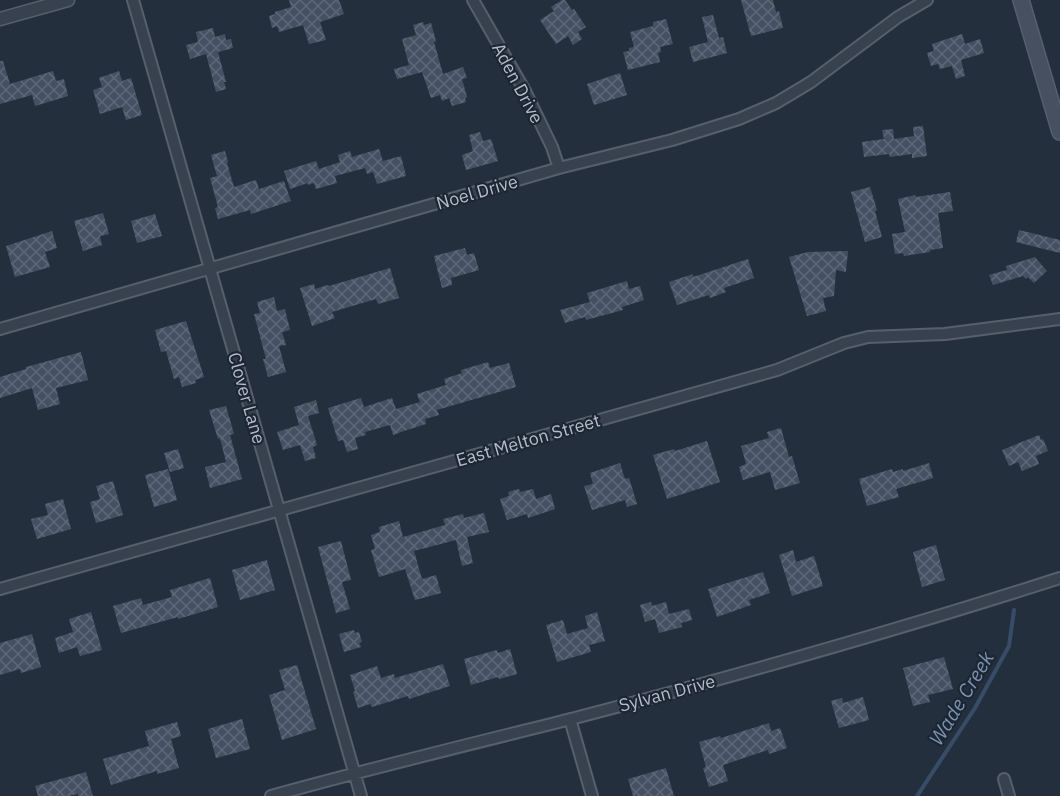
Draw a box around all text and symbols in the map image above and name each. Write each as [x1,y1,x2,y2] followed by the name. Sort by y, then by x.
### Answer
[487,39,549,127] street label: Aden Drive
[434,169,520,215] street label: Noel Drive
[223,350,271,447] street label: Clover Lane
[453,408,603,472] street label: East Melton Street
[922,645,1000,750] water label: Wade Creek
[616,669,718,717] street label: Sylvan Drive

